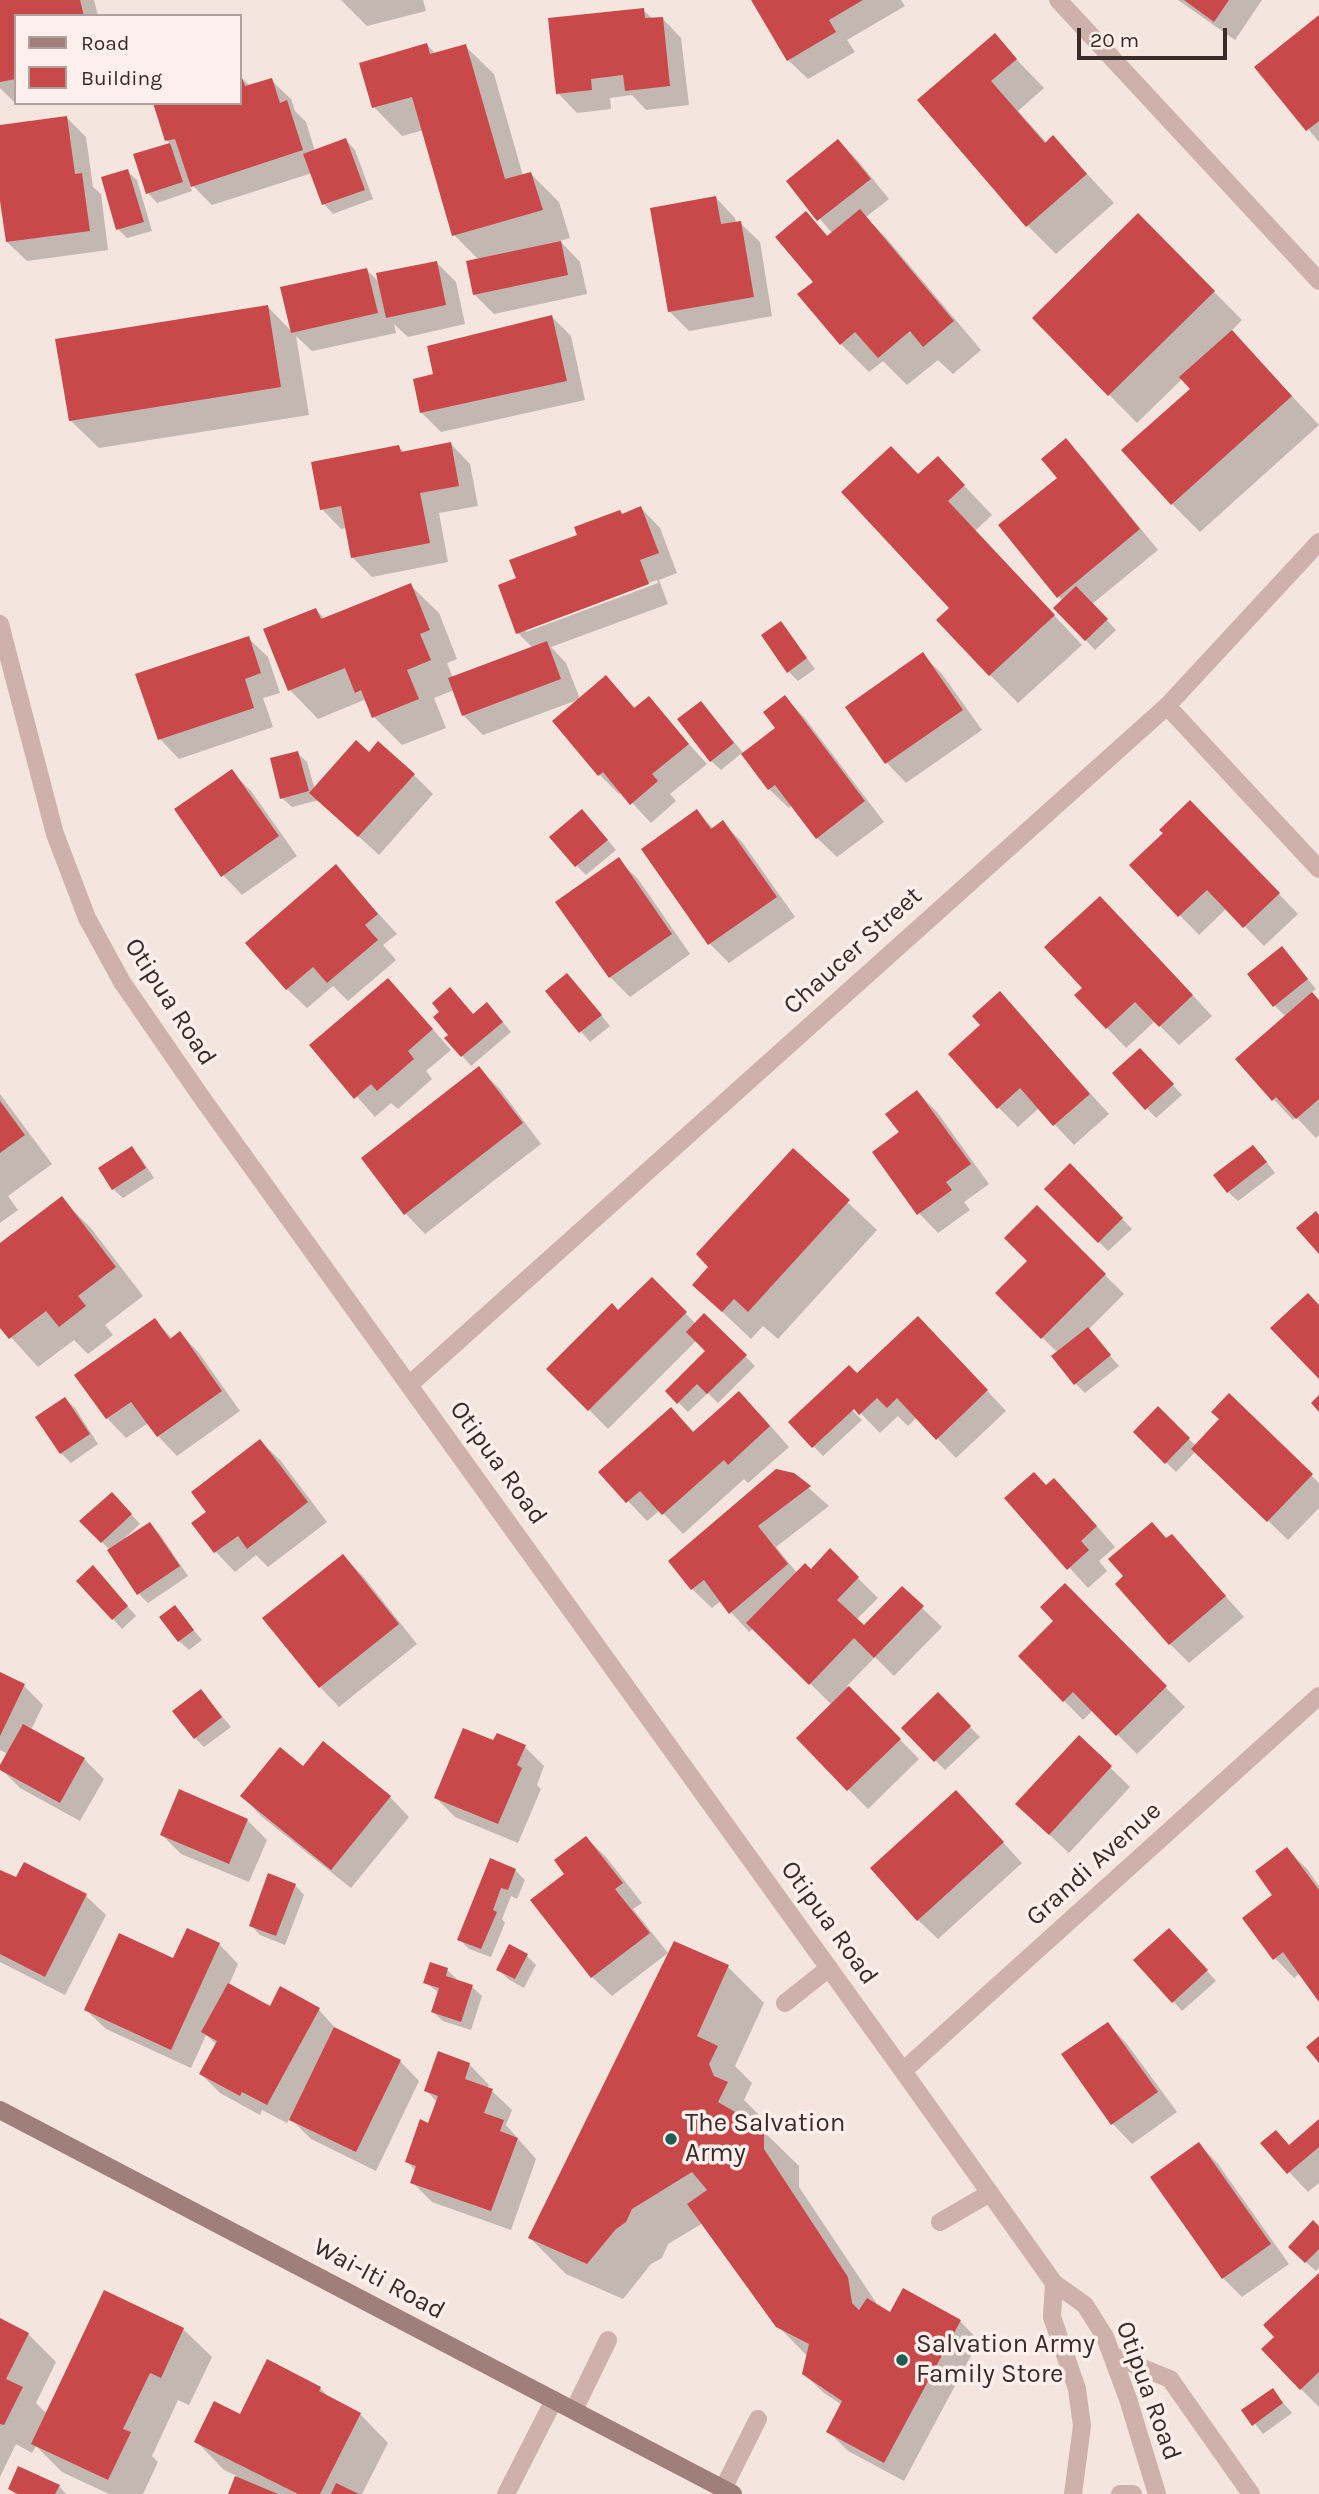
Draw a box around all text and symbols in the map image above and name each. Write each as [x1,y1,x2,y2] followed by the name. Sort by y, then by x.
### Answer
[14,14,242,105] legend
[1081,14,1232,58] scale bar
[1090,28,1139,52] text: 20 m
[81,31,129,55] text: Road
[81,66,162,90] text: Building
[777,881,929,1021] street label: Chaucer Street
[117,932,223,1072] street label: Otipua Road
[443,1395,553,1531] street label: Otipua Road
[1020,1795,1168,1933] street label: Grandi Avenue
[774,1855,884,1991] street label: Otipua Road
[685,2108,845,2170] place label: The Salvation Army
[663,2131,679,2147] marker: The Salvation Army
[308,2231,450,2327] street label: Wai-Iti Road
[1108,2317,1188,2465] street label: Otipua Road
[916,2329,1095,2390] place label: Salvation Army Family Store
[894,2352,910,2368] marker: Salvation Army Family Store

